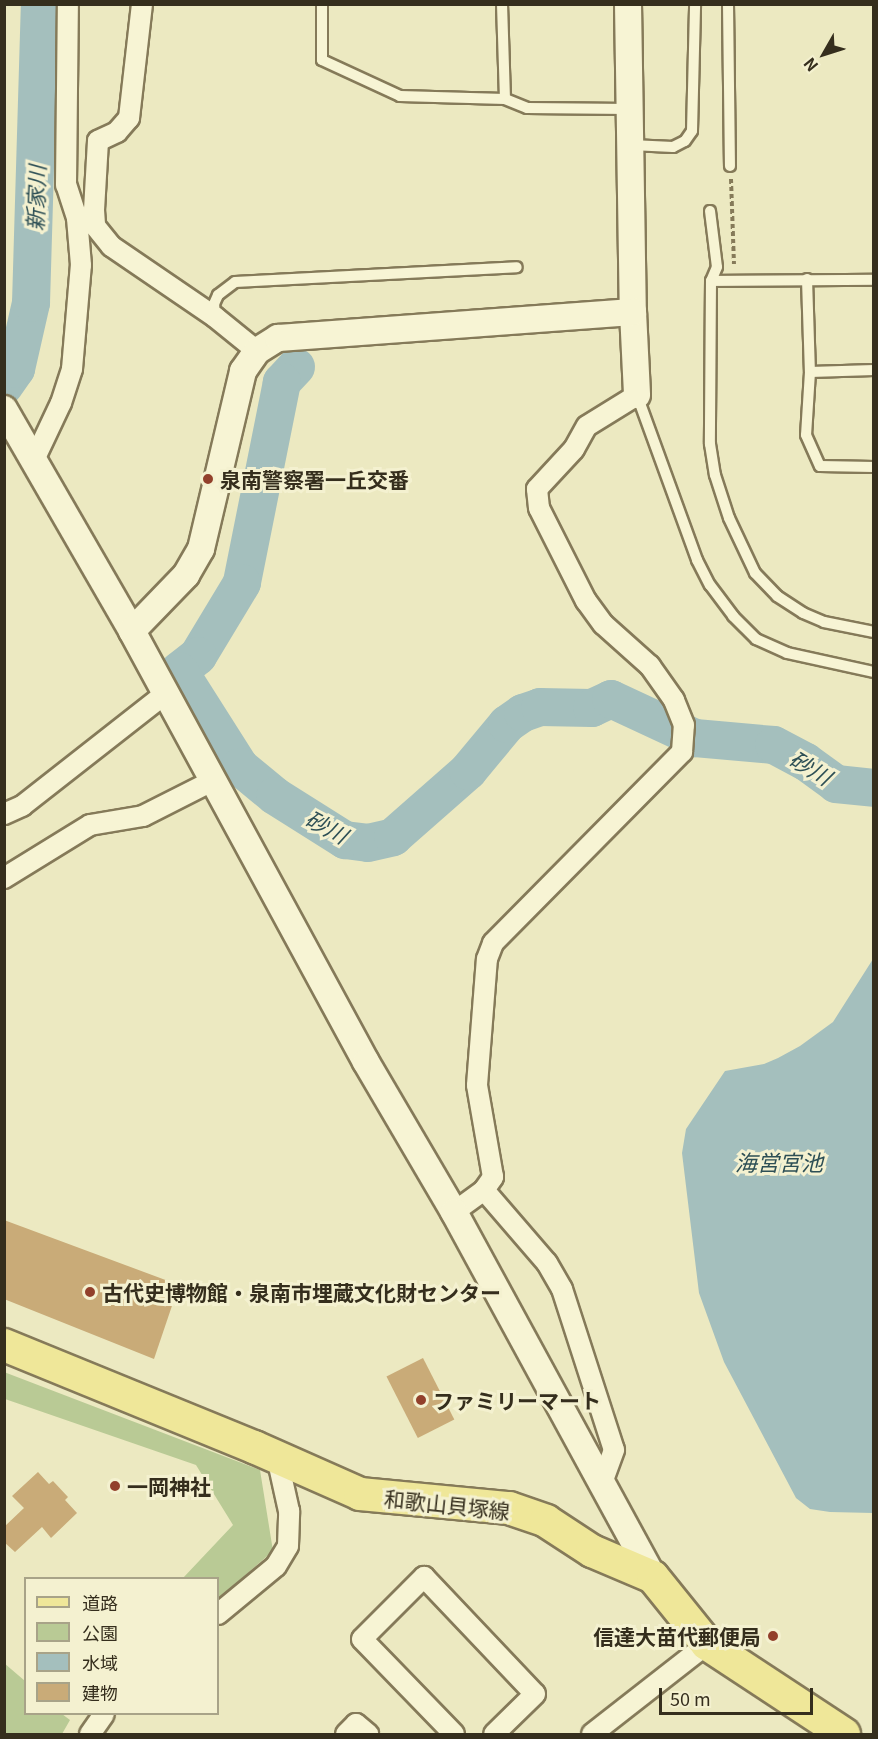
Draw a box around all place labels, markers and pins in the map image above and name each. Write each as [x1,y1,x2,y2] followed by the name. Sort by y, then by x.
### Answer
[220,466,409,492] place label: 泉南警察署一丘交番
[201,472,215,486] marker: 泉南警察署一丘交番
[102,1279,501,1305] place label: 古代史博物館・泉南市埋蔵文化財センター
[83,1285,97,1299] marker: 古代史博物館・泉南市埋蔵文化財センター
[433,1387,601,1413] place label: ファミリーマート
[414,1393,428,1407] marker: ファミリーマート
[127,1473,211,1499] place label: 一岡神社
[108,1479,122,1493] marker: 一岡神社
[593,1623,761,1649] place label: 信達大苗代郵便局
[766,1629,780,1643] marker: 信達大苗代郵便局

